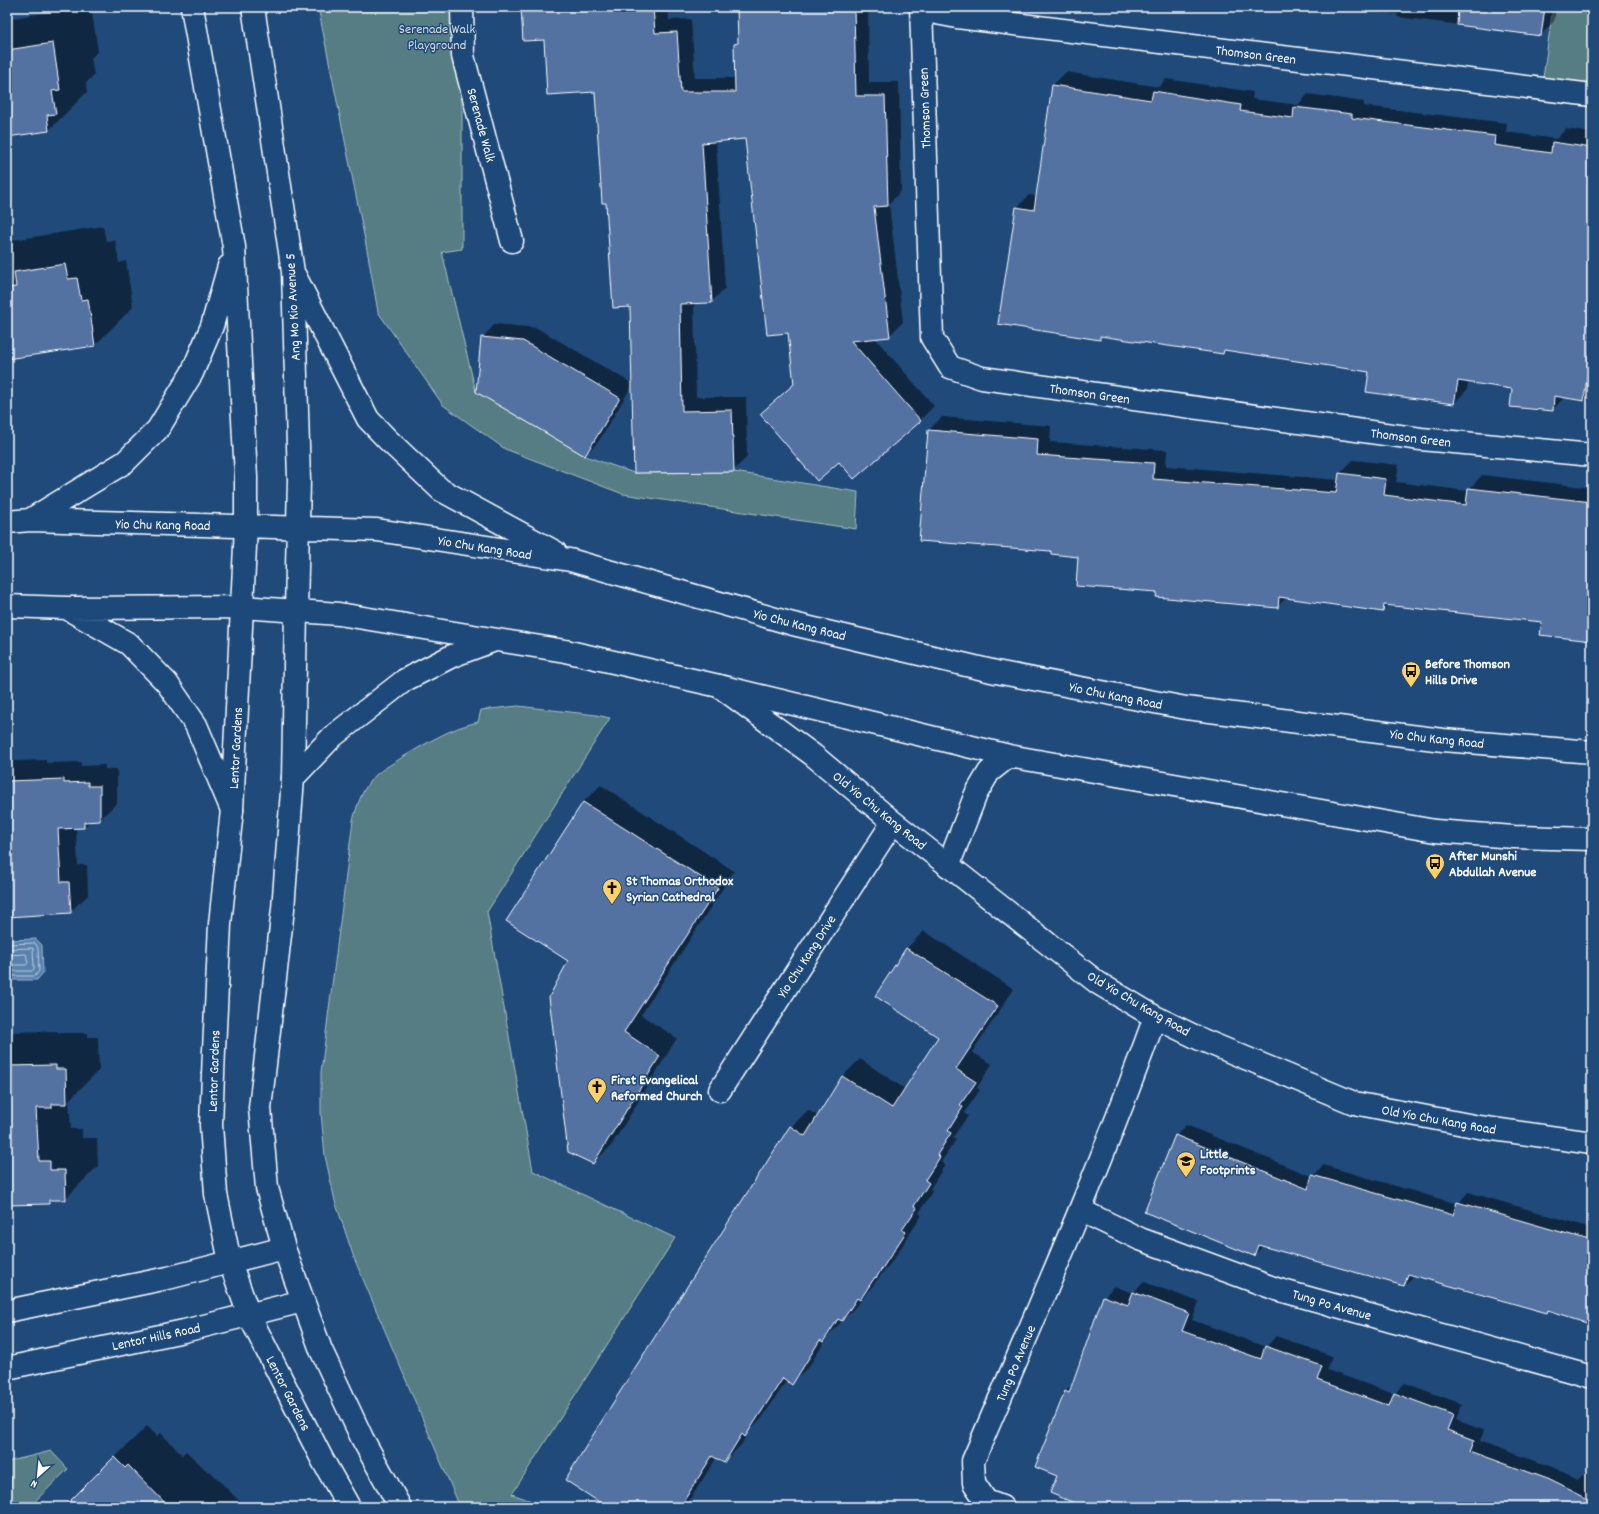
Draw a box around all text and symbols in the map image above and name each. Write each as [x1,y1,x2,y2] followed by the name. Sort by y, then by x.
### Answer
[399,20,475,56] park label: Serenade Walk Playground
[1214,41,1297,71] street label: Thomson Green
[915,67,937,149] street label: Thomson Green
[461,86,500,165] street label: Serenade Walk
[281,253,307,361] street label: Ang Mo Kio Avenue 5
[1048,379,1131,411] street label: Thomson Green
[1369,424,1452,454] street label: Thomson Green
[115,515,210,537] street label: Yio Chu Kang Road
[436,532,533,566] street label: Yio Chu Kang Road
[751,605,848,647] street label: Yio Chu Kang Road
[1425,655,1510,691] place label: Before Thomson Hills Drive
[1400,660,1422,688] bus stop icon: Before Thomson Hills Drive
[1067,678,1164,716] street label: Yio Chu Kang Road
[225,707,249,790] street label: Lentor Gardens
[1389,725,1485,755] street label: Yio Chu Kang Road
[827,767,930,856] street label: Old Yio Chu Kang Road
[1449,847,1536,883] place label: After Munshi Abdullah Avenue
[1424,852,1446,880] bus stop icon: After Munshi Abdullah Avenue
[626,872,734,908] place label: St Thomas Orthodox Syrian Cathedral
[601,877,623,905] church icon: St Thomas Orthodox Syrian Cathedral
[773,912,842,1003] street label: Yio Chu Kang Drive
[1083,967,1193,1042] street label: Old Yio Chu Kang Road
[204,1030,226,1112] street label: Lentor Gardens
[611,1071,703,1107] place label: First Evangelical Reformed Church
[586,1076,608,1104] church icon: First Evangelical Reformed Church
[1380,1101,1497,1141] street label: Old Yio Chu Kang Road
[1200,1145,1256,1181] place label: Little Footprints
[1175,1150,1197,1178] school or university icon: Little Footprints
[1289,1285,1373,1327] street label: Tung Po Avenue
[110,1319,202,1357] street label: Lentor Hills Road
[992,1322,1042,1405] street label: Tung Po Avenue
[260,1353,315,1435] street label: Lentor Gardens
[18,1456,58,1496] north arrow
[28,1475,40,1491] text: N

